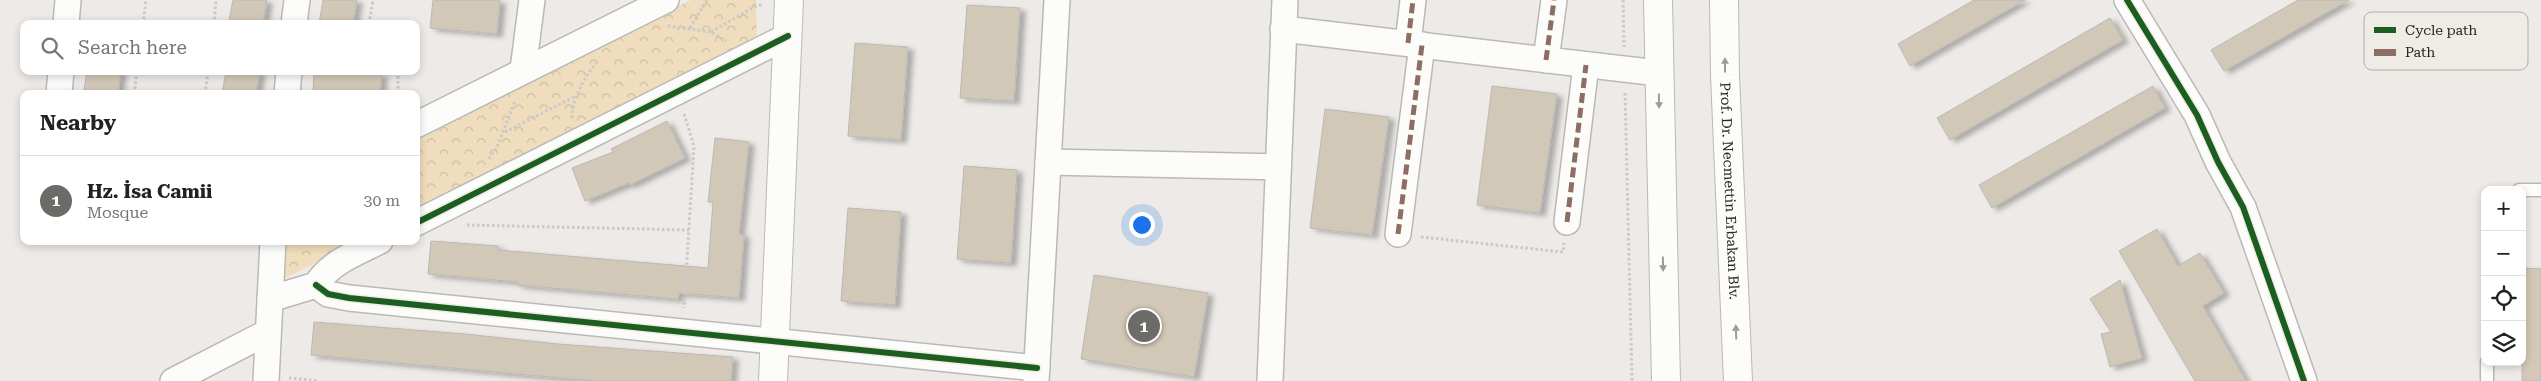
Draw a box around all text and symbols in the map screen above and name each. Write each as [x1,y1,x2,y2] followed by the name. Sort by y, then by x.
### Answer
[2364,12,2528,70] legend
[20,20,420,75] search box
[2405,22,2477,38] text: Cycle path
[38,34,66,62] icon: search
[78,36,187,59] text: Search here
[2405,44,2435,60] text: Path
[1721,57,1729,73] one-way arrow
[1717,82,1743,300] street label: Prof. Dr. Necmettin Erbakan Blv.
[1655,93,1663,109] one-way arrow
[40,111,116,135] text: Nearby
[87,180,212,203] text: Hz. İsa Camii
[2481,186,2526,366] map controls
[2481,186,2526,231] button: +
[52,191,60,210] text: 1
[363,191,400,210] text: 30 m
[87,203,148,222] text: Mosque
[1129,212,1155,238] your location
[2481,231,2526,276] button: −
[1659,256,1667,272] one-way arrow
[2481,276,2526,321] button: locate
[1128,307,1160,345] pin: 1
[2481,321,2526,366] button: layers
[1731,324,1739,340] one-way arrow

